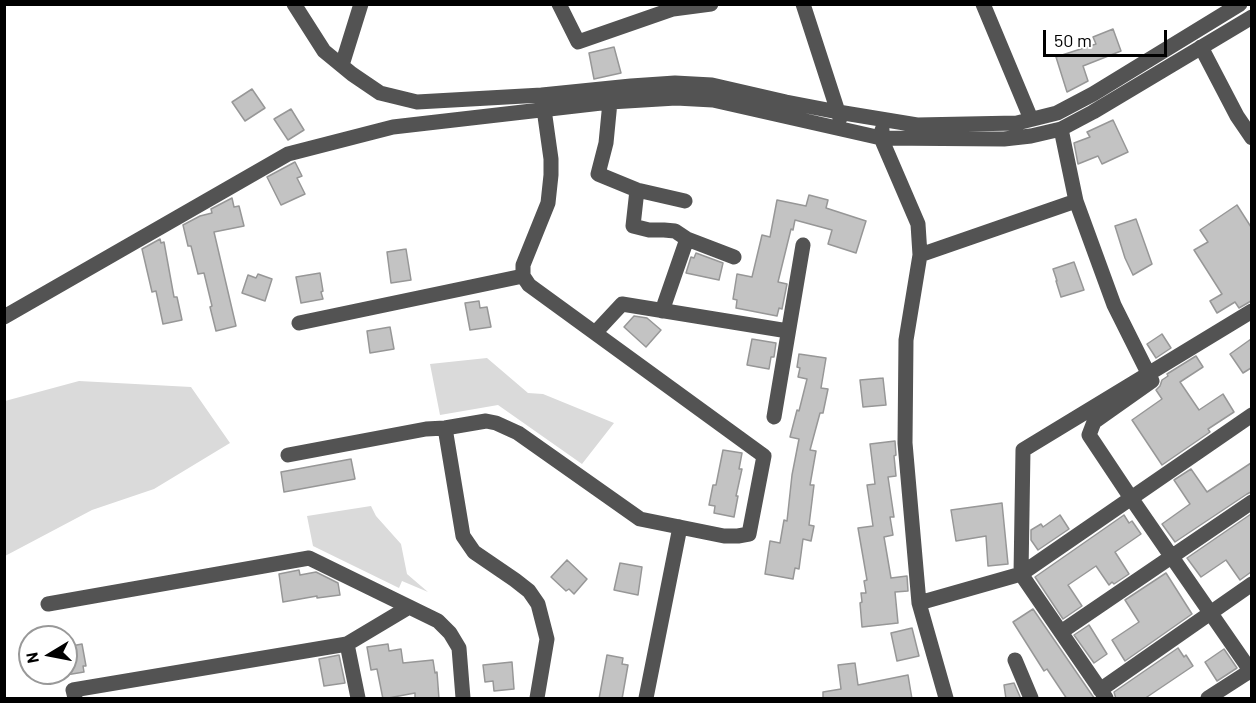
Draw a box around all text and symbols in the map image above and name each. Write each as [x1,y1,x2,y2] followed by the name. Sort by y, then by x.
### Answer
[1046,18,1170,56] scale bar
[1054,29,1092,51] text: 50 m
[18,625,78,685] north arrow
[21,651,42,665] text: N

